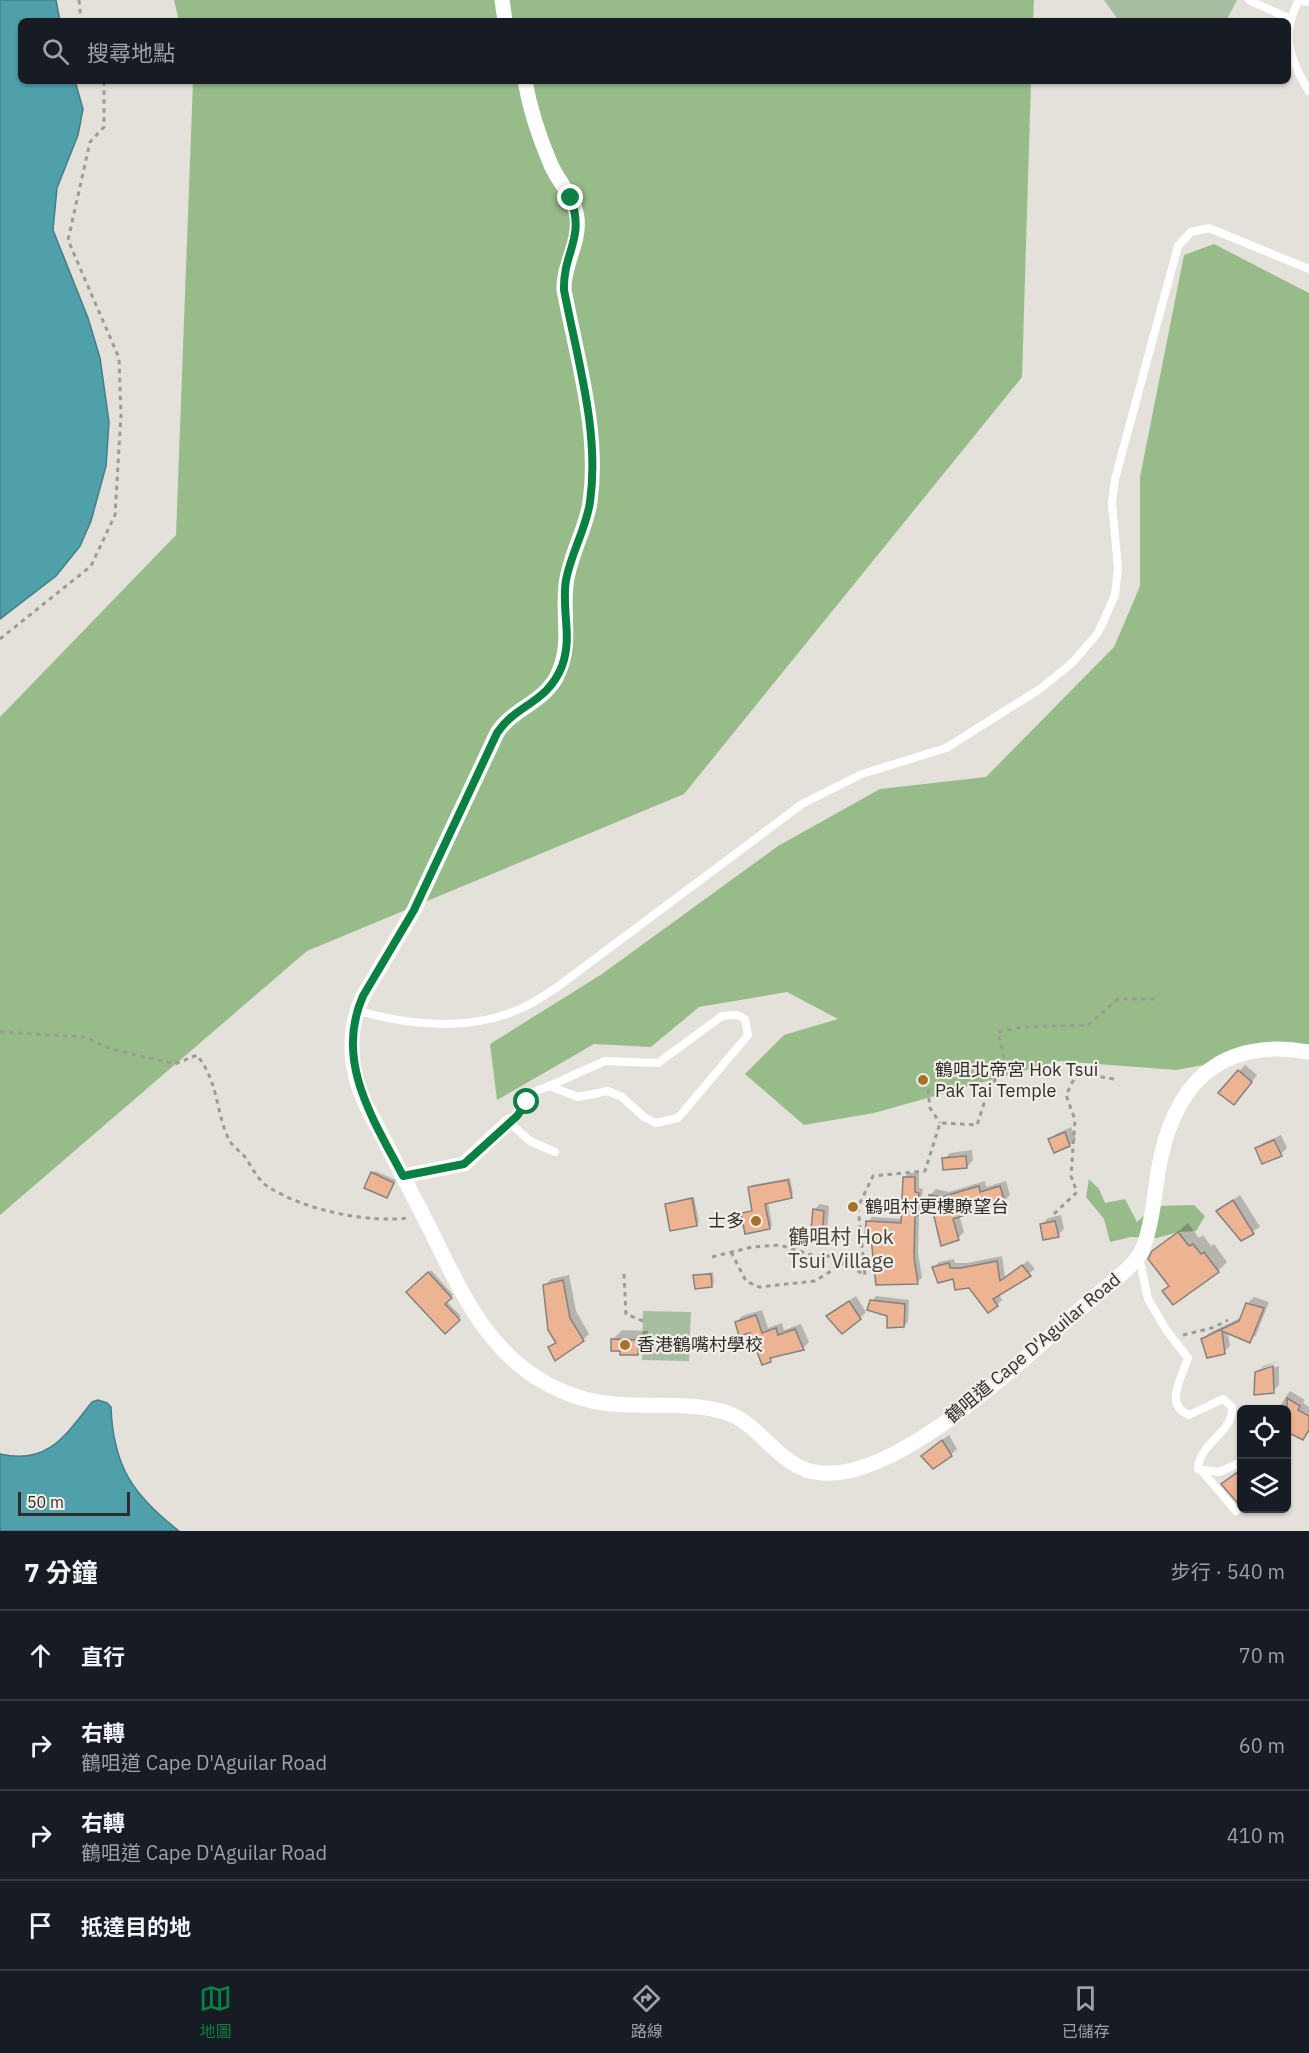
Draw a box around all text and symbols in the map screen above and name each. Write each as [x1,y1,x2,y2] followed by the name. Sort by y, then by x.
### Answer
[18,18,1291,84] search box
[39,35,72,68] icon: search
[87,38,175,67] text: 搜尋地點
[557,184,583,210] route end
[935,1058,1098,1102] place label: 鶴咀北帝宮 Hok Tsui Pak Tai Temple
[916,1073,930,1087] marker: 鶴咀北帝宮 Hok Tsui Pak Tai Temple
[513,1088,539,1114] route start
[865,1195,1009,1218] place label: 鶴咀村更樓瞭望台
[846,1200,860,1214] marker: 鶴咀村更樓瞭望台
[708,1209,744,1232] place label: 士多
[749,1214,763,1228] marker: 士多
[788,1222,894,1274] district label: 鶴咀村 Hok Tsui Village
[940,1268,1125,1428] street label: 鶴咀道 Cape D'Aguilar Road
[637,1333,763,1356] place label: 香港鶴嘴村學校
[618,1338,632,1352] marker: 香港鶴嘴村學校
[1237,1405,1291,1513] map controls
[1237,1405,1291,1459] button: locate
[1237,1459,1291,1513] button: layers
[18,1489,130,1516] scale bar
[27,1492,64,1512] text: 50 m
[24,1555,98,1589] text: 7 分鐘
[1171,1558,1285,1585] text: 步行 · 540 m
[24,1639,57,1672] icon: ahead
[81,1642,125,1671] text: 直行
[1239,1642,1285,1669] text: 70 m
[81,1718,125,1747] text: 右轉
[24,1729,57,1762] icon: right
[1239,1732,1285,1759] text: 60 m
[81,1749,327,1776] text: 鶴咀道 Cape D'Aguilar Road
[81,1808,125,1837] text: 右轉
[24,1819,57,1852] icon: right
[1227,1822,1285,1849] text: 410 m
[81,1839,327,1866] text: 鶴咀道 Cape D'Aguilar Road
[24,1909,57,1942] icon: arrive
[81,1912,191,1941] text: 抵達目的地
[199,1982,232,2042] tab: 地圖
[630,1982,663,2042] tab: 路線
[1062,1982,1110,2042] tab: 已儲存

